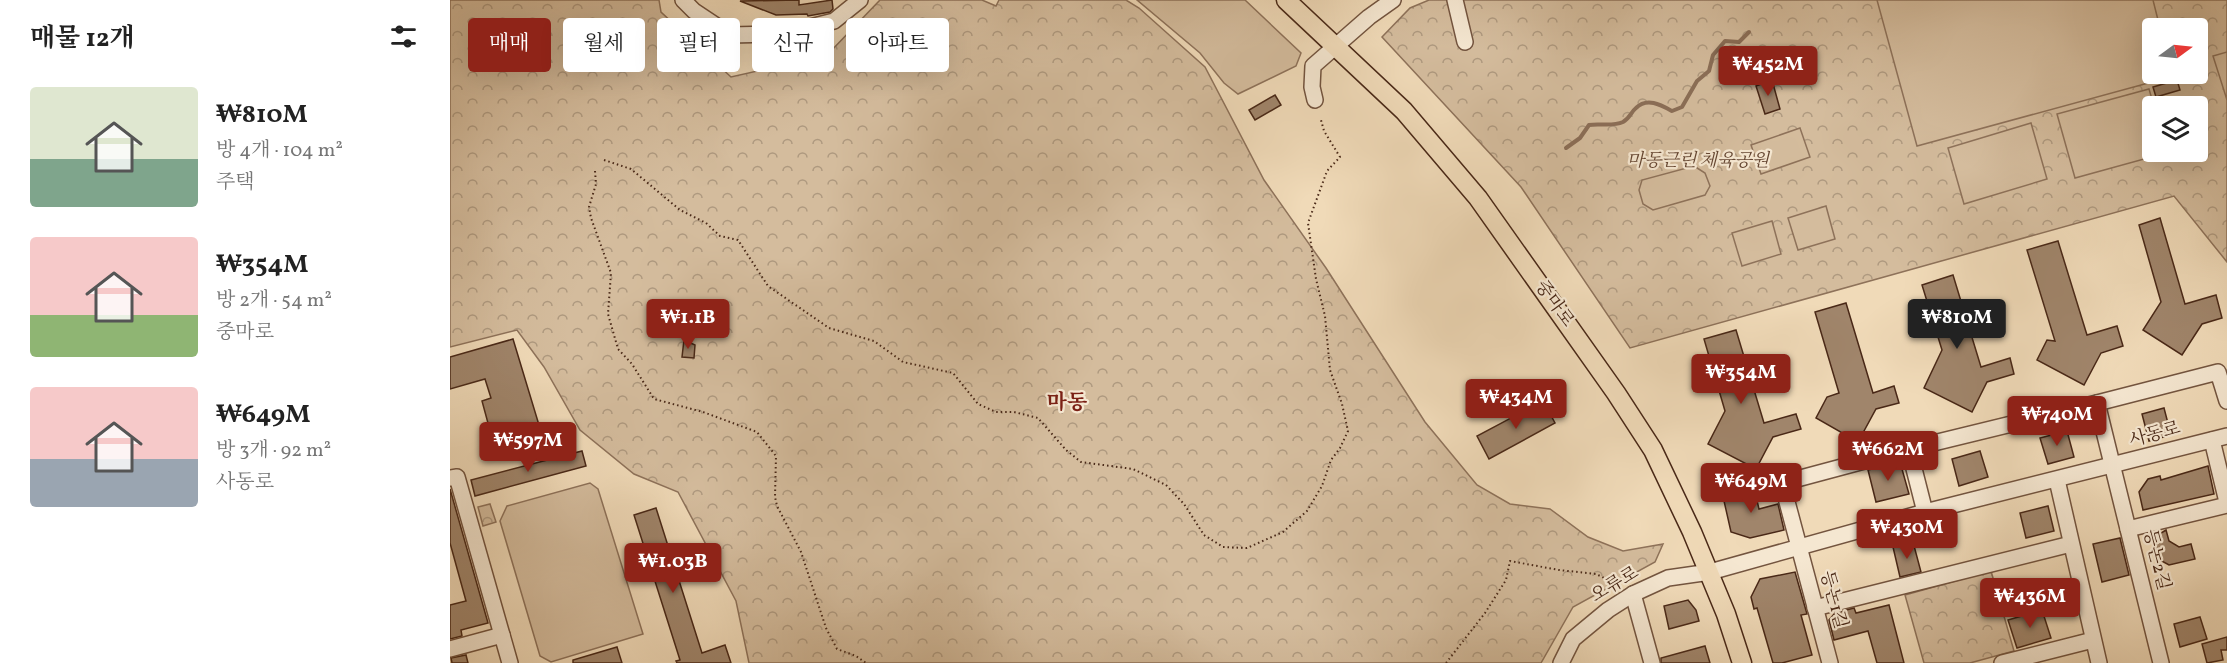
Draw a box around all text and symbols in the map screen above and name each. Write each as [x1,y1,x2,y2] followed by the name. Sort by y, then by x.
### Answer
[468,18,551,72] chip: 매매
[563,18,645,72] chip: 월세
[657,18,740,72] chip: 필터
[752,18,834,72] chip: 신규
[846,18,949,72] chip: 아파트
[2142,18,2208,84] north arrow
[2142,18,2208,162] map controls
[387,20,420,53] icon: filters
[30,21,135,57] text: 매물 12개
[1726,46,1810,97] pin: ₩452M
[1732,51,1804,79] text: ₩452M
[2142,96,2208,162] button: layers
[216,97,308,133] text: ₩810M
[78,111,150,183] icon: home
[216,137,343,165] text: 방 4개 · 104 m²
[1627,149,1771,174] park label: 마동근린 체육공원
[216,169,255,197] text: 주택
[216,247,308,283] text: ₩354M
[78,261,150,333] icon: home
[1529,276,1579,332] street label: 중마로
[216,287,332,315] text: 방 2개 · 54 m²
[646,299,730,350] pin: ₩1.1B
[1915,299,1999,350] pin: ₩810M
[660,304,716,332] text: ₩1.1B
[1922,304,1992,332] text: ₩810M
[216,319,274,347] text: 중마로
[1699,354,1783,405] pin: ₩354M
[1705,359,1777,387] text: ₩354M
[1474,379,1558,430] pin: ₩434M
[1480,384,1552,412] text: ₩434M
[1047,389,1087,418] district label: 마동
[2015,396,2099,447] pin: ₩740M
[216,397,310,433] text: ₩649M
[2021,401,2093,429] text: ₩740M
[78,411,150,483] icon: home
[2127,416,2183,454] street label: 사동로
[486,422,570,473] pin: ₩597M
[493,427,563,455] text: ₩597M
[1846,431,1930,482] pin: ₩662M
[1852,436,1924,464] text: ₩662M
[216,437,331,465] text: 방 3개 · 92 m²
[1709,463,1793,514] pin: ₩649M
[1715,468,1787,496] text: ₩649M
[216,469,274,497] text: 사동로
[1865,509,1949,560] pin: ₩430M
[1871,514,1943,542] text: ₩430M
[2136,527,2176,593] street label: 등논2길
[624,543,722,594] pin: ₩1.03B
[638,548,708,576] text: ₩1.03B
[1586,561,1644,609] street label: 오류로
[1813,568,1853,632] street label: 등논1길
[1988,578,2072,629] pin: ₩436M
[1994,583,2066,611] text: ₩436M

